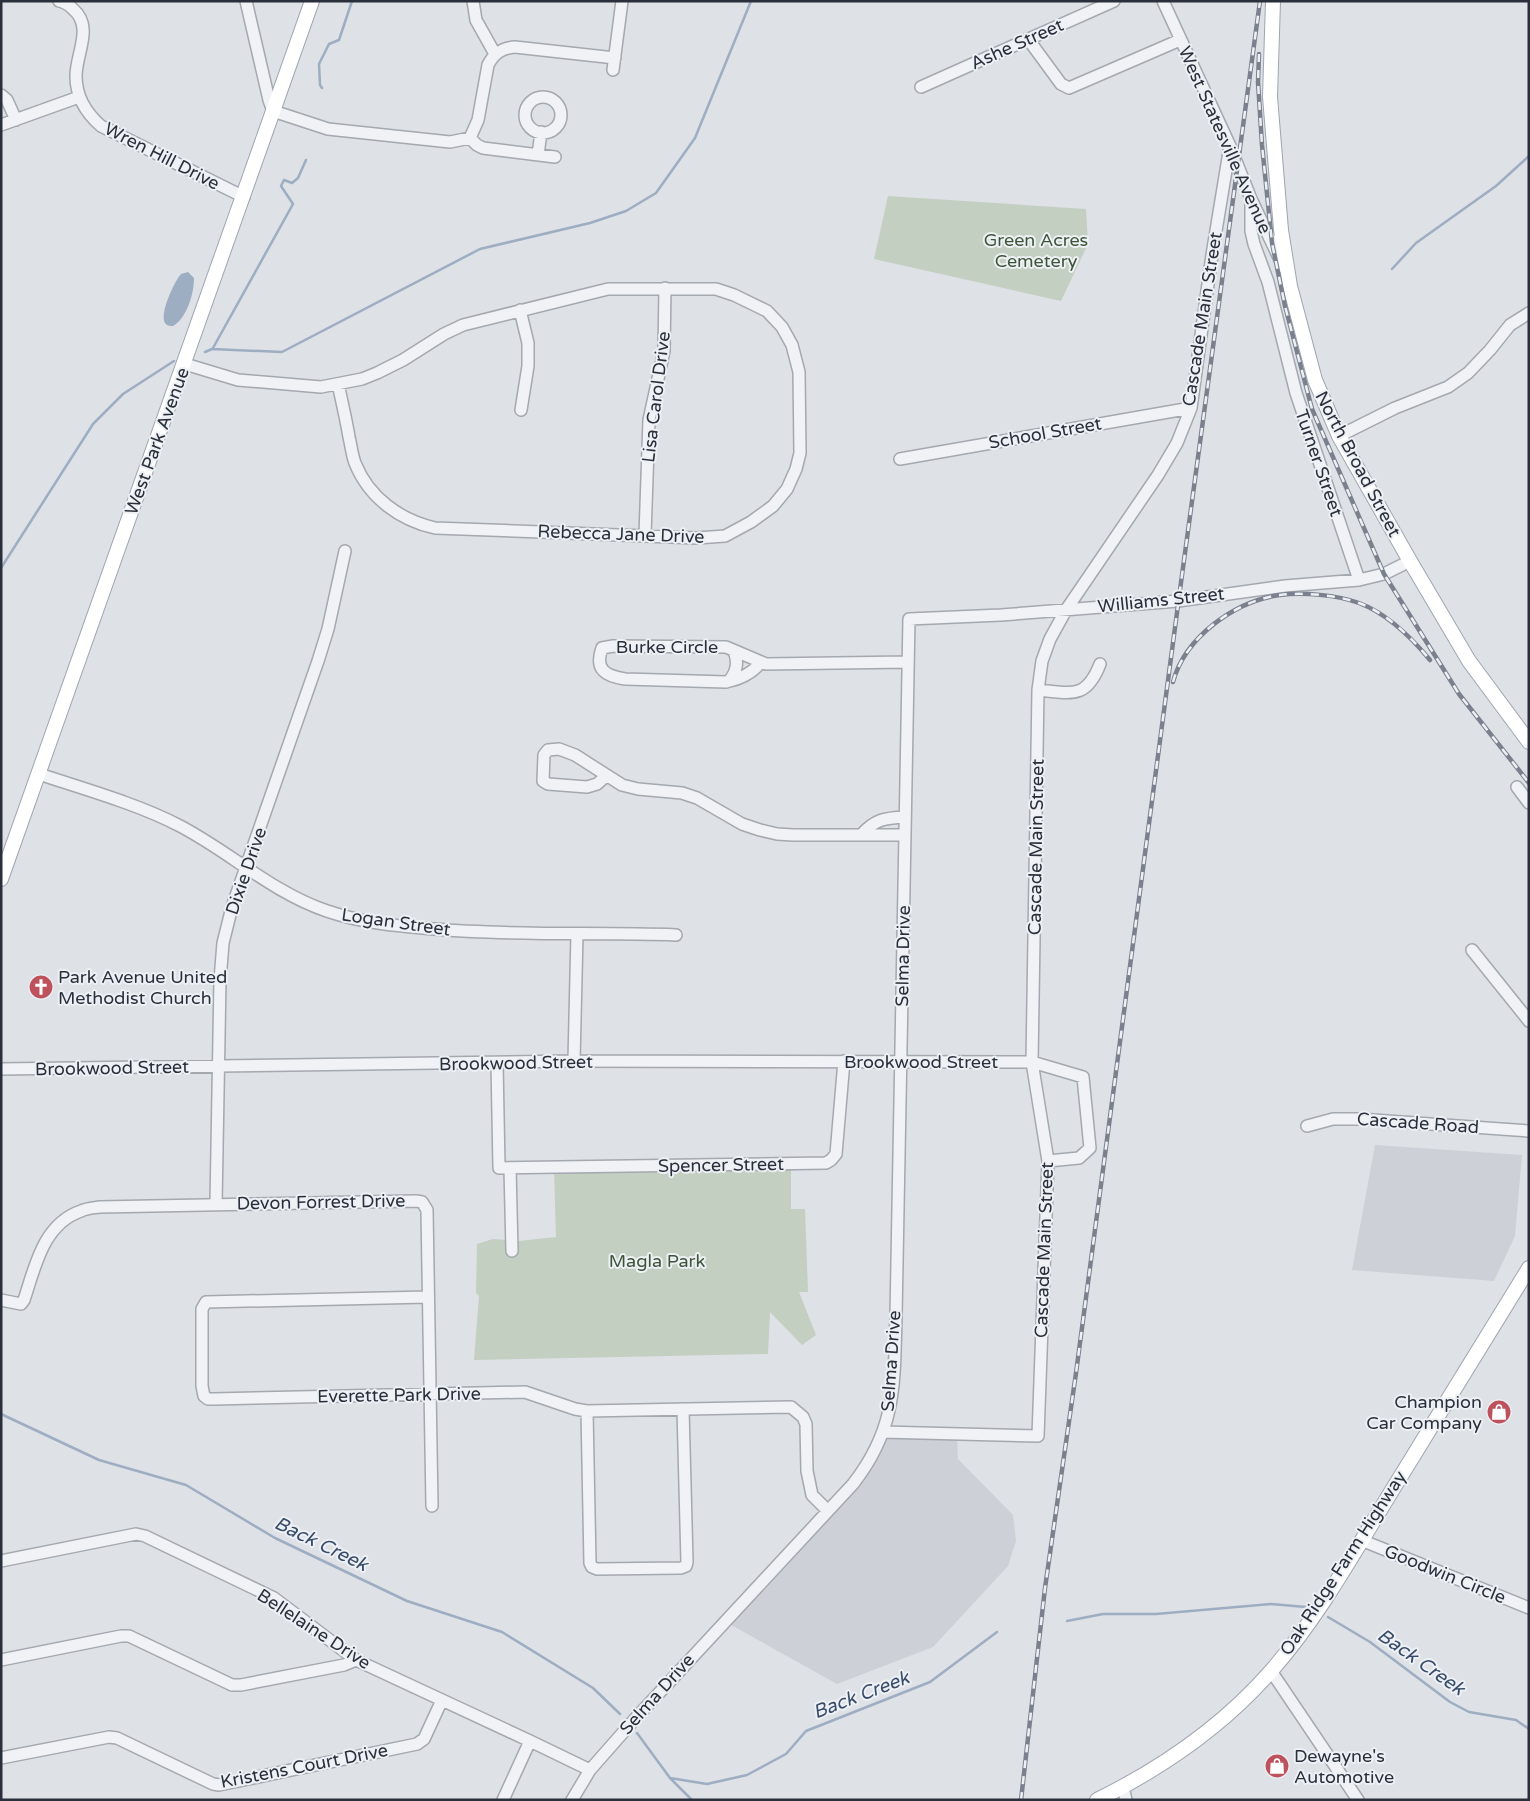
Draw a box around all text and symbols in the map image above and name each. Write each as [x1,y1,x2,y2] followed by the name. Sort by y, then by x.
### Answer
[967,14,1067,74] street label: Ashe Street
[1174,43,1276,237] street label: West Statesville Avenue
[101,117,223,195] street label: Wren Hill Drive
[984,229,1088,272] park label: Green Acres Cemetery
[1177,230,1227,408] street label: Cascade Main Street
[637,330,675,464] street label: Lisa Carol Drive
[120,364,194,518] street label: West Park Avenue
[1310,387,1406,541] street label: North Broad Street
[1290,407,1348,520] street label: Turner Street
[987,412,1103,454] street label: School Street
[537,520,705,548] street label: Rebecca Jane Drive
[1097,582,1226,618] street label: Williams Street
[616,636,718,658] street label: Burke Circle
[1023,759,1049,935] street label: Cascade Main Street
[221,824,271,918] street label: Dixie Drive
[340,903,452,941] street label: Logan Street
[891,905,915,1007] street label: Selma Drive
[58,966,227,1009] place label: Park Avenue United Methodist Church
[28,974,54,1000] church icon: Park Avenue United Methodist Church
[439,1051,593,1075] street label: Brookwood Street
[844,1051,998,1073] street label: Brookwood Street
[35,1056,189,1080] street label: Brookwood Street
[1356,1108,1480,1138] street label: Cascade Road
[658,1153,784,1177] street label: Spencer Street
[1030,1161,1058,1338] street label: Cascade Main Street
[237,1190,405,1214] street label: Devon Forrest Drive
[609,1250,705,1272] park label: Magla Park
[876,1310,906,1412] street label: Selma Drive
[317,1383,481,1407] street label: Everette Park Drive
[1366,1391,1482,1434] place label: Champion Car Company
[1486,1399,1512,1425] shop icon: Champion Car Company
[1275,1466,1411,1659] street label: Oak Ridge Farm Highway
[271,1512,373,1577] water label: Back Creek
[1381,1540,1509,1608] street label: Goodwin Circle
[253,1584,375,1674] street label: Bellelaine Drive
[1373,1624,1470,1701] water label: Back Creek
[615,1649,699,1739] street label: Selma Drive
[810,1666,914,1723] water label: Back Creek
[218,1739,390,1793] street label: Kristens Court Drive
[1294,1745,1394,1788] place label: Dewayne's Automotive
[1264,1753,1290,1779] shop icon: Dewayne's Automotive

